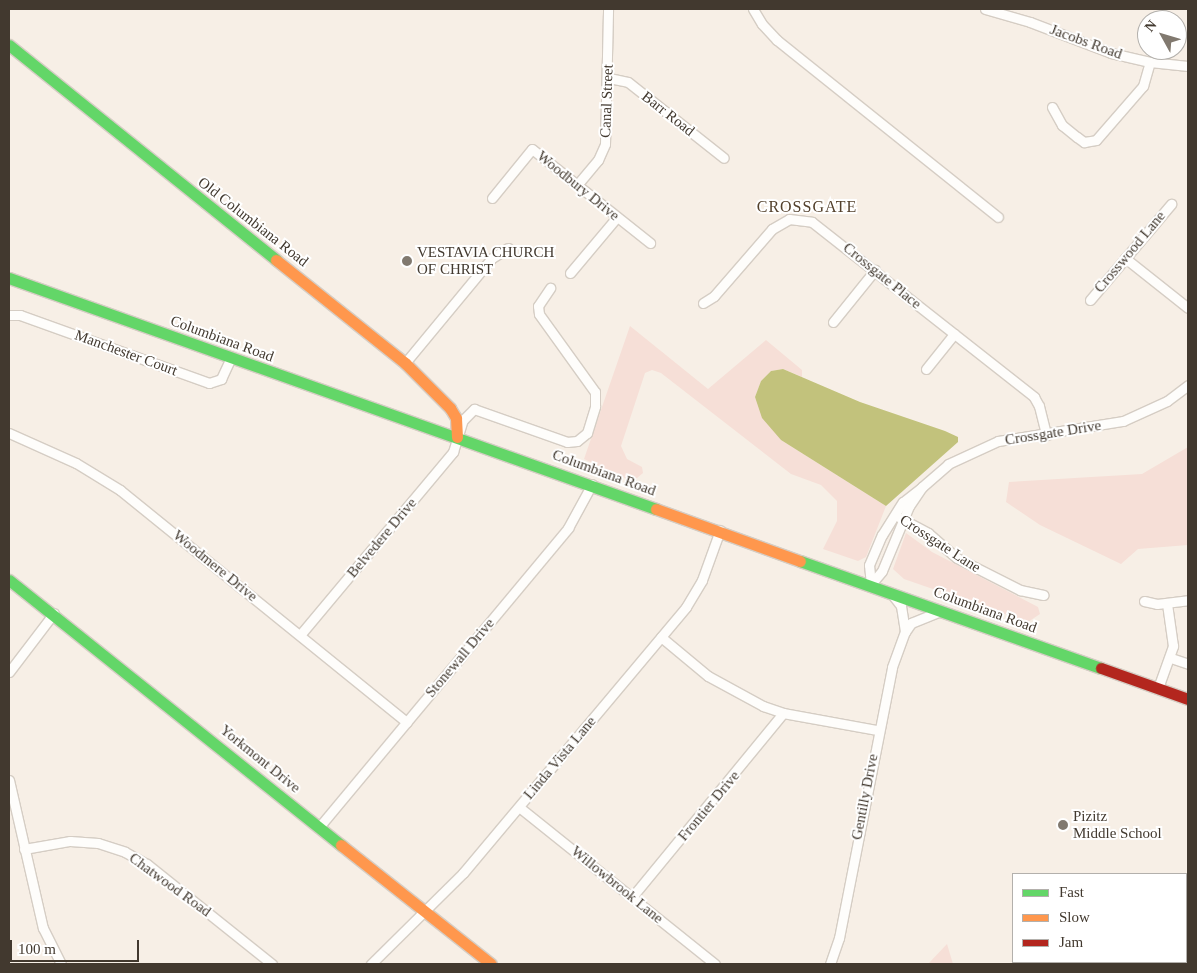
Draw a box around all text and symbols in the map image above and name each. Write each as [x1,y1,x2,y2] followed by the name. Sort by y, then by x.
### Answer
[1137,10,1187,60] north arrow
[1142,17,1160,35] text: N
[1047,21,1125,63] street label: Jacobs Road
[597,64,617,138] street label: Canal Street
[638,88,698,140] street label: Barr Road
[533,147,623,225] street label: Woodbury Drive
[194,173,312,271] street label: Old Columbiana Road
[756,197,858,217] district label: CROSSGATE
[1091,207,1169,297] street label: Crosswood Lane
[839,239,925,313] street label: Crossgate Place
[417,243,555,278] place label: VESTAVIA CHURCH OF CHRIST
[401,255,413,267] marker: VESTAVIA CHURCH OF CHRIST
[168,312,276,366] street label: Columbiana Road
[72,326,180,380] street label: Manchester Court
[1004,417,1102,449] street label: Crossgate Drive
[550,446,658,500] street label: Columbiana Road
[343,494,421,582] street label: Belvedere Drive
[896,511,984,577] street label: Crossgate Lane
[169,526,261,606] street label: Woodmere Drive
[931,583,1039,637] street label: Columbiana Road
[422,615,498,701] street label: Stonewall Drive
[520,713,600,803] street label: Linda Vista Lane
[216,721,304,797] street label: Yorkmont Drive
[848,753,882,841] street label: Gentilly Drive
[674,767,744,845] street label: Frontier Drive
[1073,807,1162,842] place label: Pizitz Middle School
[1057,819,1069,831] marker: Pizitz Middle School
[567,842,667,928] street label: Willowbrook Lane
[125,849,215,921] street label: Chatwood Road
[1012,873,1187,963] legend
[1059,884,1084,900] text: Fast
[1059,909,1090,925] text: Slow
[12,930,141,962] scale bar
[1059,934,1083,950] text: Jam
[18,941,56,957] text: 100 m

